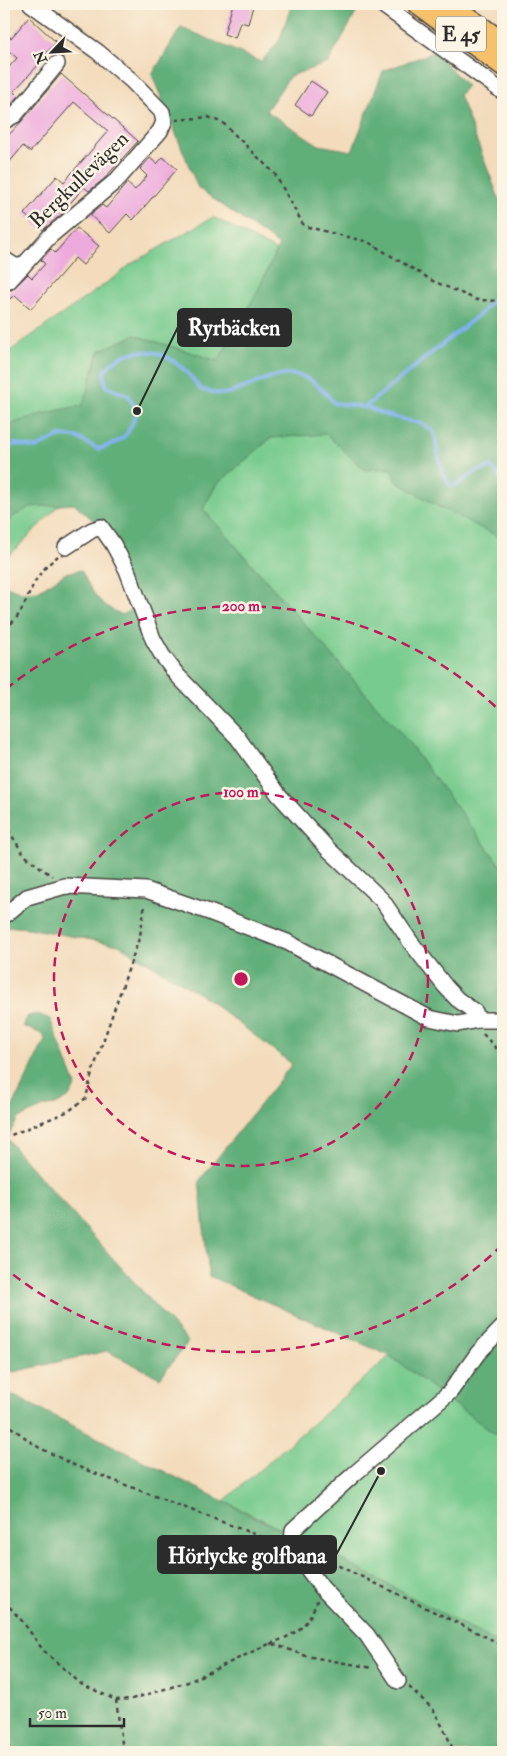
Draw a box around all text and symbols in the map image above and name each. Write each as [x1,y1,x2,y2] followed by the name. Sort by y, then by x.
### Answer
[436,16,486,52] road number: E 45
[28,28,78,78] north arrow
[30,48,51,67] text: N
[23,126,135,234] street label: Bergkullevägen
[178,309,291,346] callout: Ryrbäcken
[188,314,281,343] text: Ryrbäcken
[222,597,260,616] text: 200 m
[223,783,259,802] text: 100 m
[232,970,250,988] centre of rings
[158,1536,336,1573] callout: Hörlycke golfbana
[168,1542,327,1571] text: Hörlycke golfbana
[30,1696,124,1728] scale bar
[38,1704,67,1723] text: 50 m

